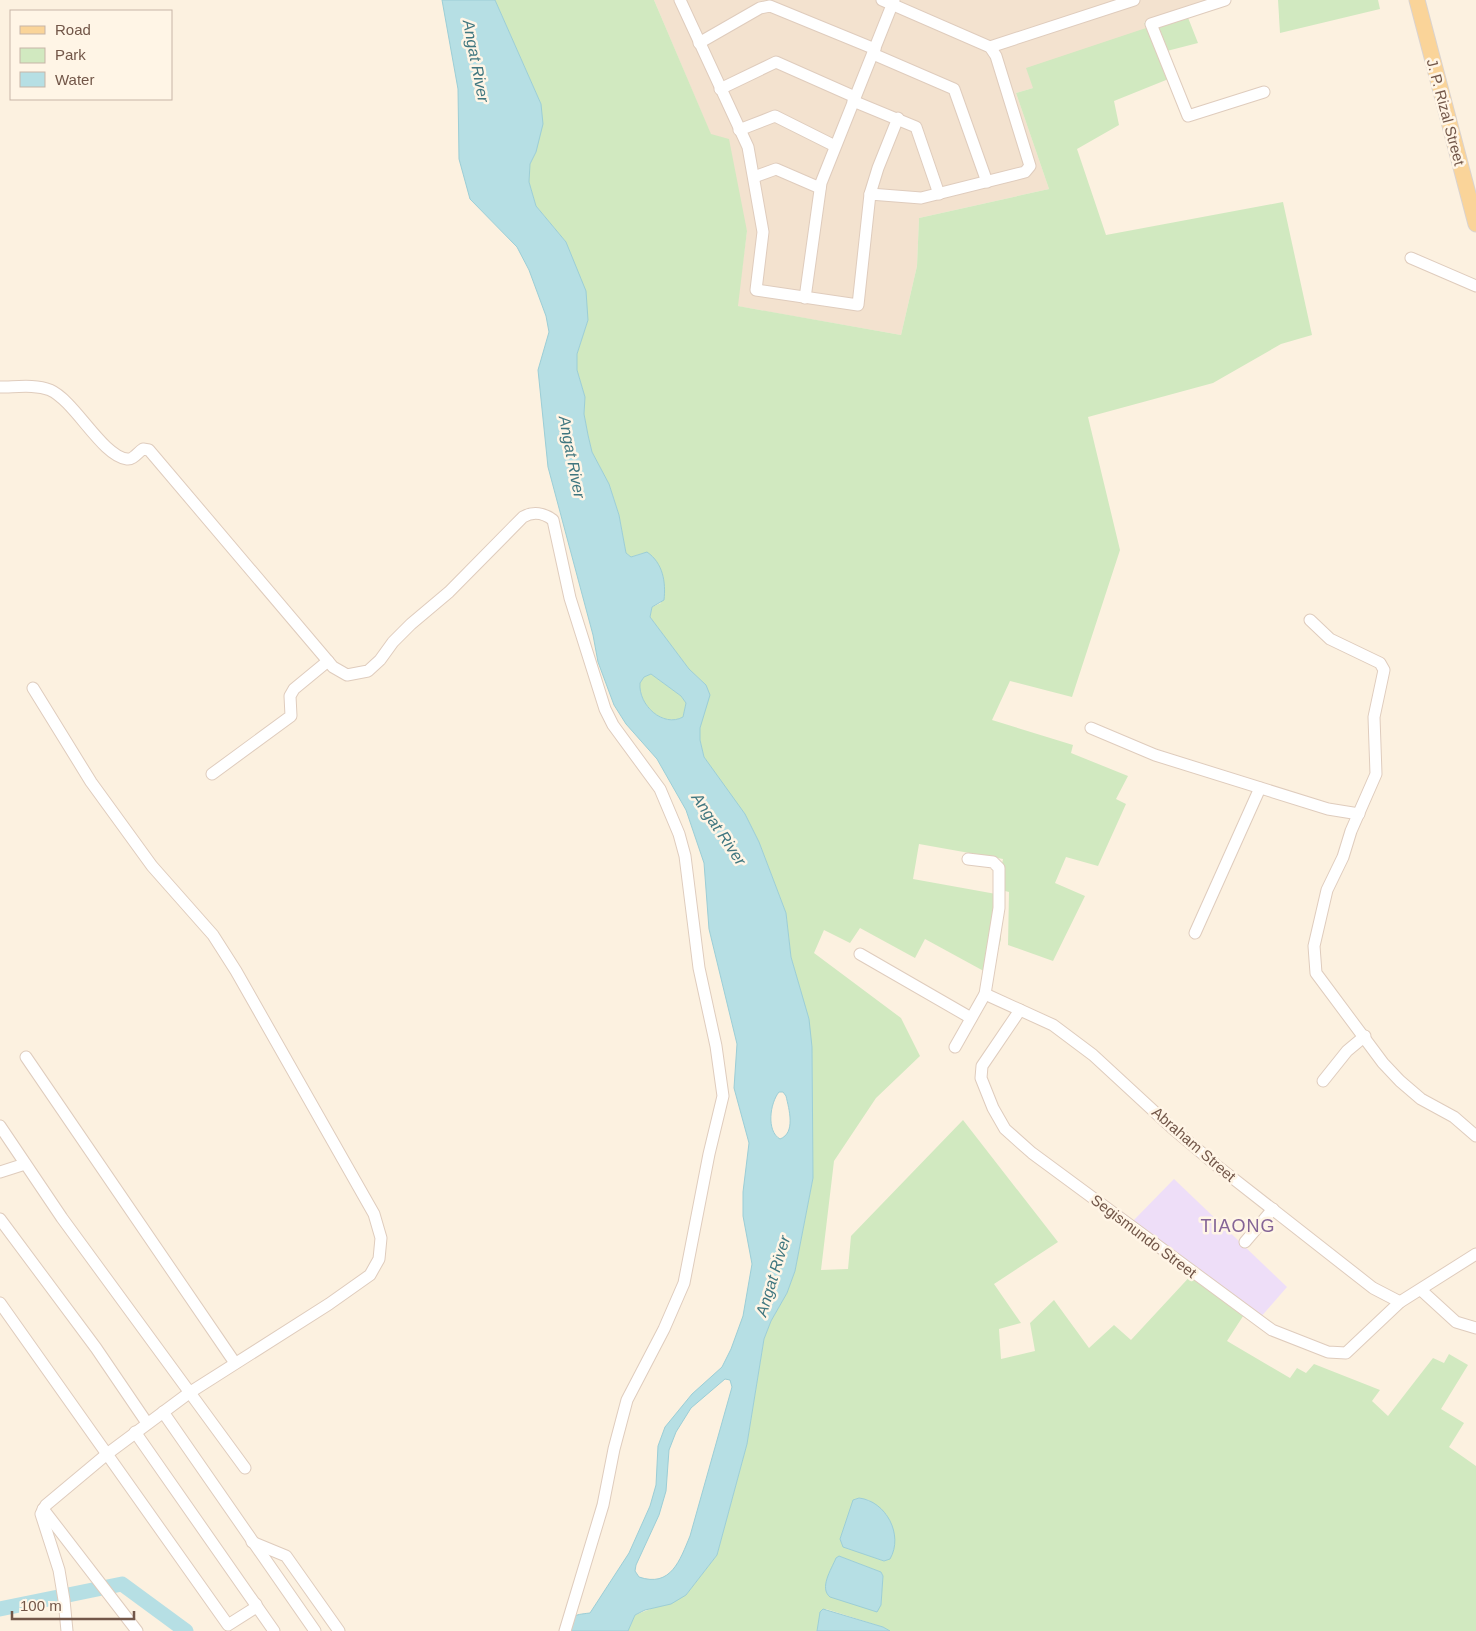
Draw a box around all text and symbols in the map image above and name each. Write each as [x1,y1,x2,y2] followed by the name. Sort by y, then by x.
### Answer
[10,10,172,100] legend
[459,17,492,104] water label: Angat River
[55,21,91,38] text: Road
[55,46,86,63] text: Park
[1424,57,1469,168] street label: J. P. Rizal Street
[55,71,94,88] text: Water
[555,413,588,500] water label: Angat River
[688,789,750,869] water label: Angat River
[1149,1103,1240,1185] street label: Abraham Street
[1088,1191,1201,1282] street label: Segismundo Street
[1200,1216,1276,1236] district label: TIAONG
[752,1233,794,1319] water label: Angat River
[12,1588,135,1620] scale bar
[20,1597,62,1614] text: 100 m

